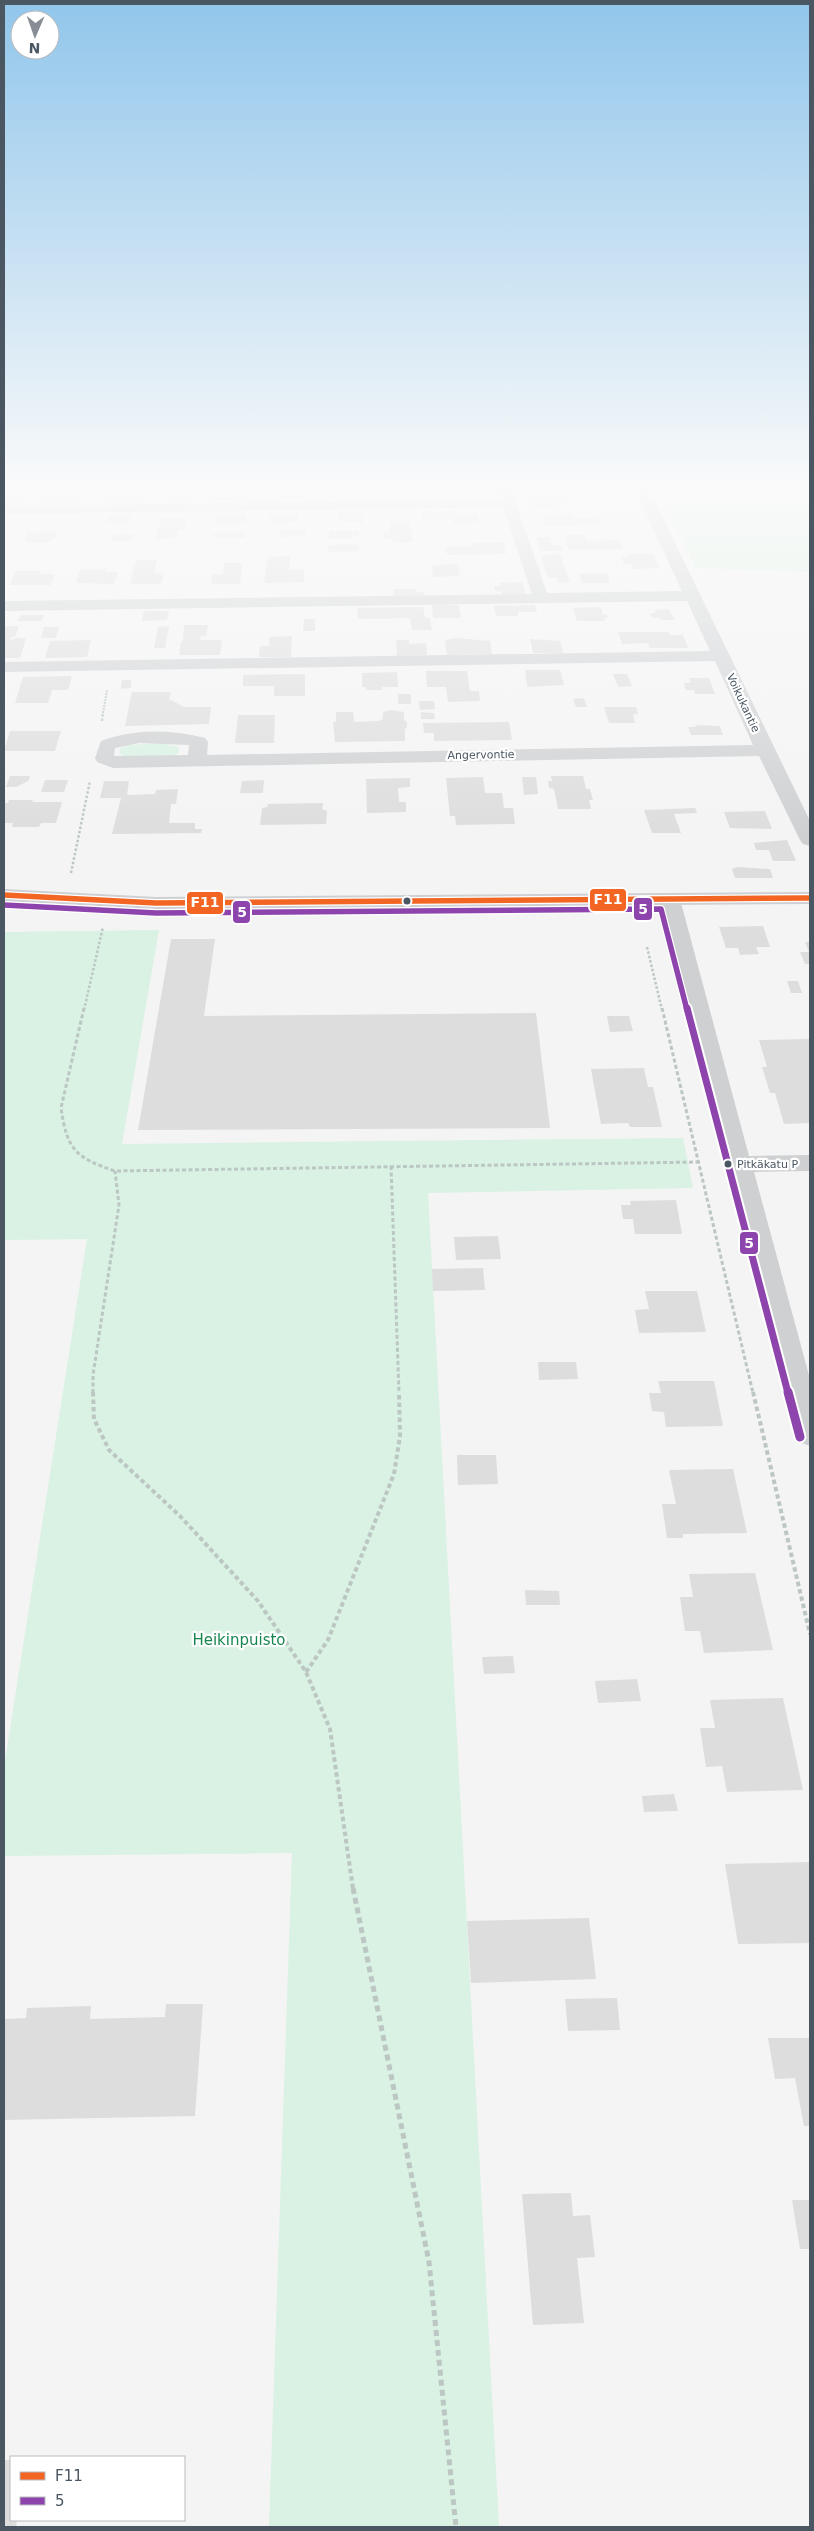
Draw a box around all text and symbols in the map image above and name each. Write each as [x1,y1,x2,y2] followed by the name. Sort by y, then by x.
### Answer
[10,10,60,60] north arrow
[28,40,41,56] text: N
[724,671,762,735] street label: Voikukantie
[447,748,515,762] street label: Angervontie
[589,888,627,912] line badge: F11
[186,891,224,915] line badge: F11
[593,891,623,907] text: F11
[190,894,220,910] text: F11
[402,896,412,906] unlabelled marker
[633,897,653,921] line badge: 5
[232,900,251,924] line badge: 5
[638,901,648,917] text: 5
[237,904,247,920] text: 5
[737,1158,798,1171] place label: Pitkäkatu P
[723,1159,733,1169] marker: Pitkäkatu P
[739,1231,759,1255] line badge: 5
[744,1235,754,1251] text: 5
[192,1631,286,1649] park label: Heikinpuisto
[10,2456,185,2521] legend
[55,2467,83,2485] text: F11
[55,2492,65,2510] text: 5

